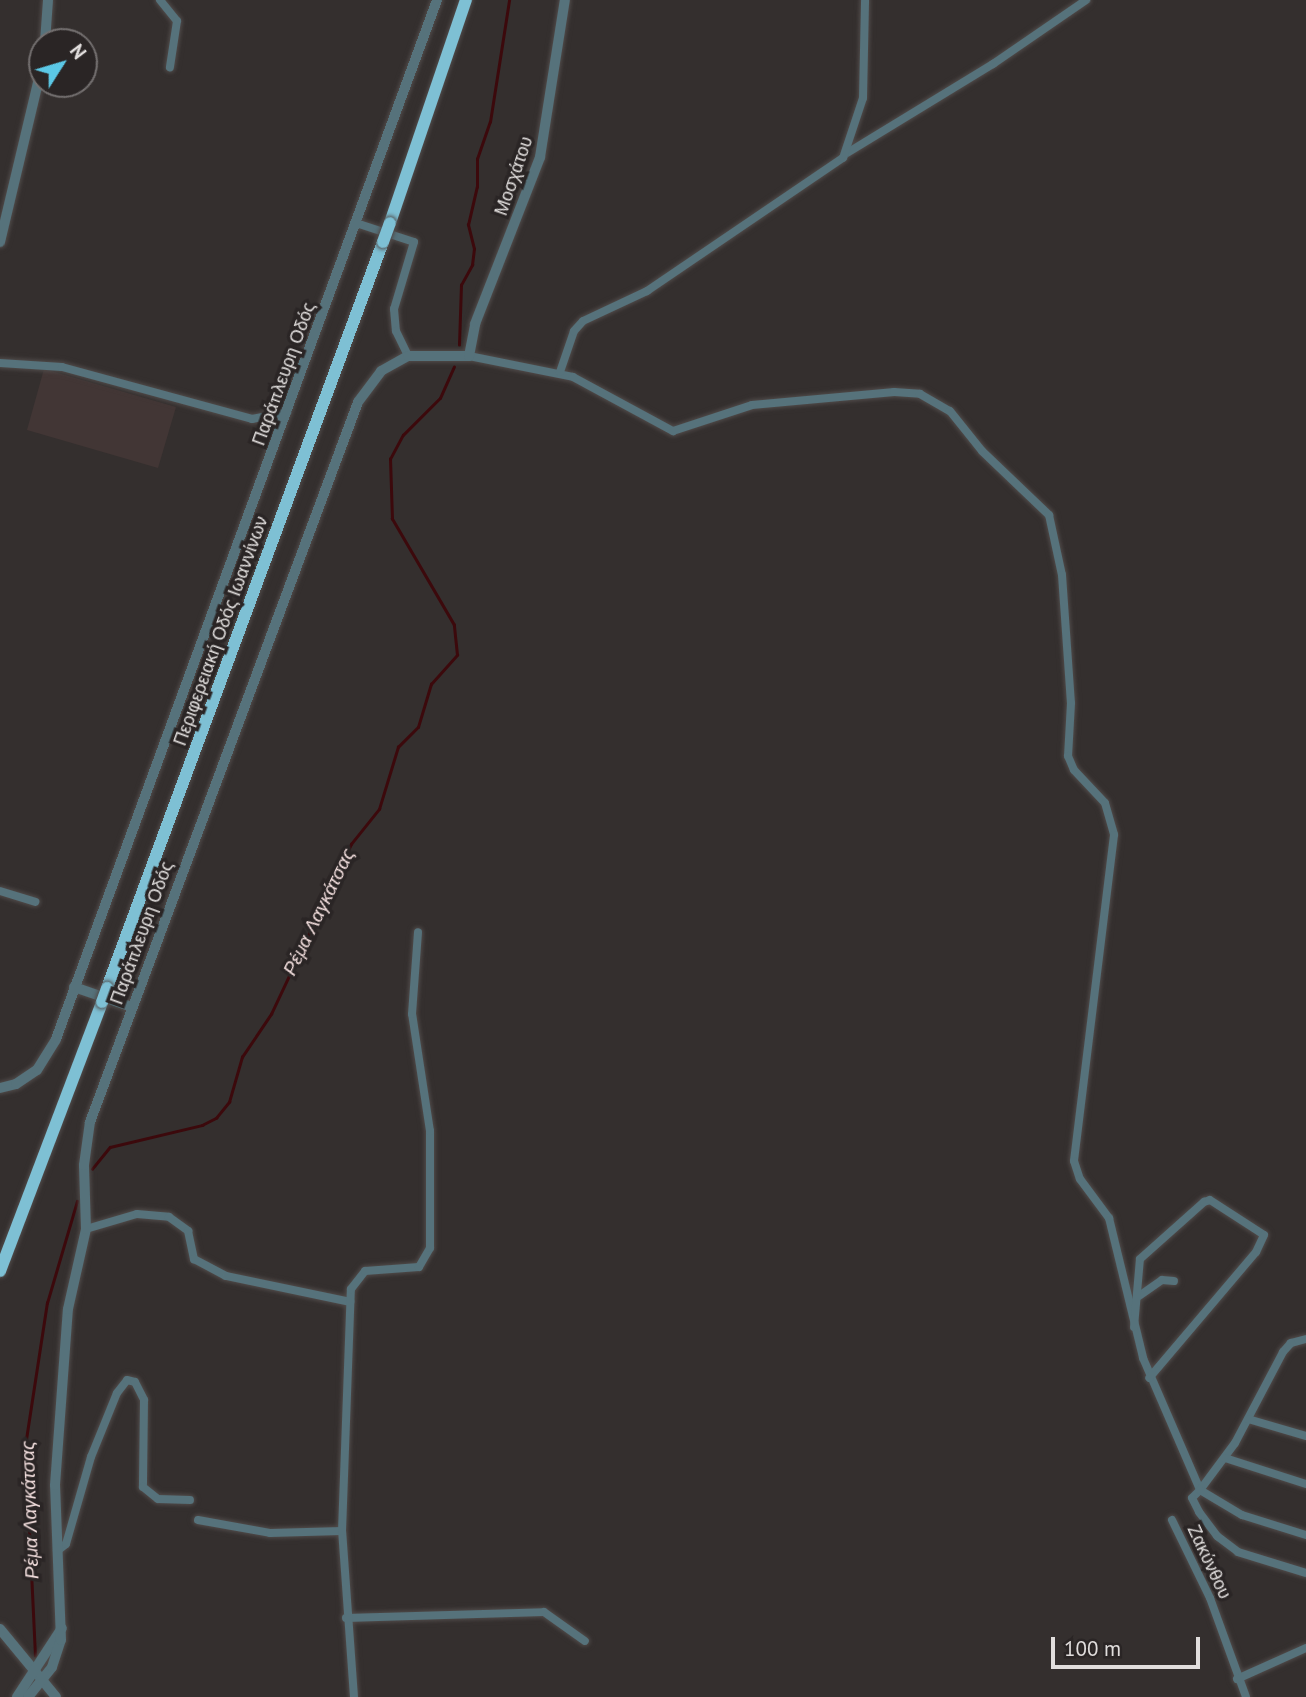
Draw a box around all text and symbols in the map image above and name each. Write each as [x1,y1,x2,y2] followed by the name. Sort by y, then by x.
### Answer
[28,28,98,98] north arrow
[65,39,92,64] text: N
[490,134,538,218] street label: Μοσχάτου
[248,300,320,448] street label: Παράπλευρη Οδός
[169,513,273,749] street label: Περιφερειακή Οδός Ιωαννίνων
[278,845,360,979] water label: Ρέμα Λαγκάτσας
[106,859,178,1007] street label: Παράπλευρη Οδός
[16,1440,44,1580] water label: Ρέμα Λαγκάτσας
[1182,1522,1236,1602] street label: Ζακύνθου
[1054,1624,1203,1668] scale bar
[1064,1635,1121,1662] text: 100 m

